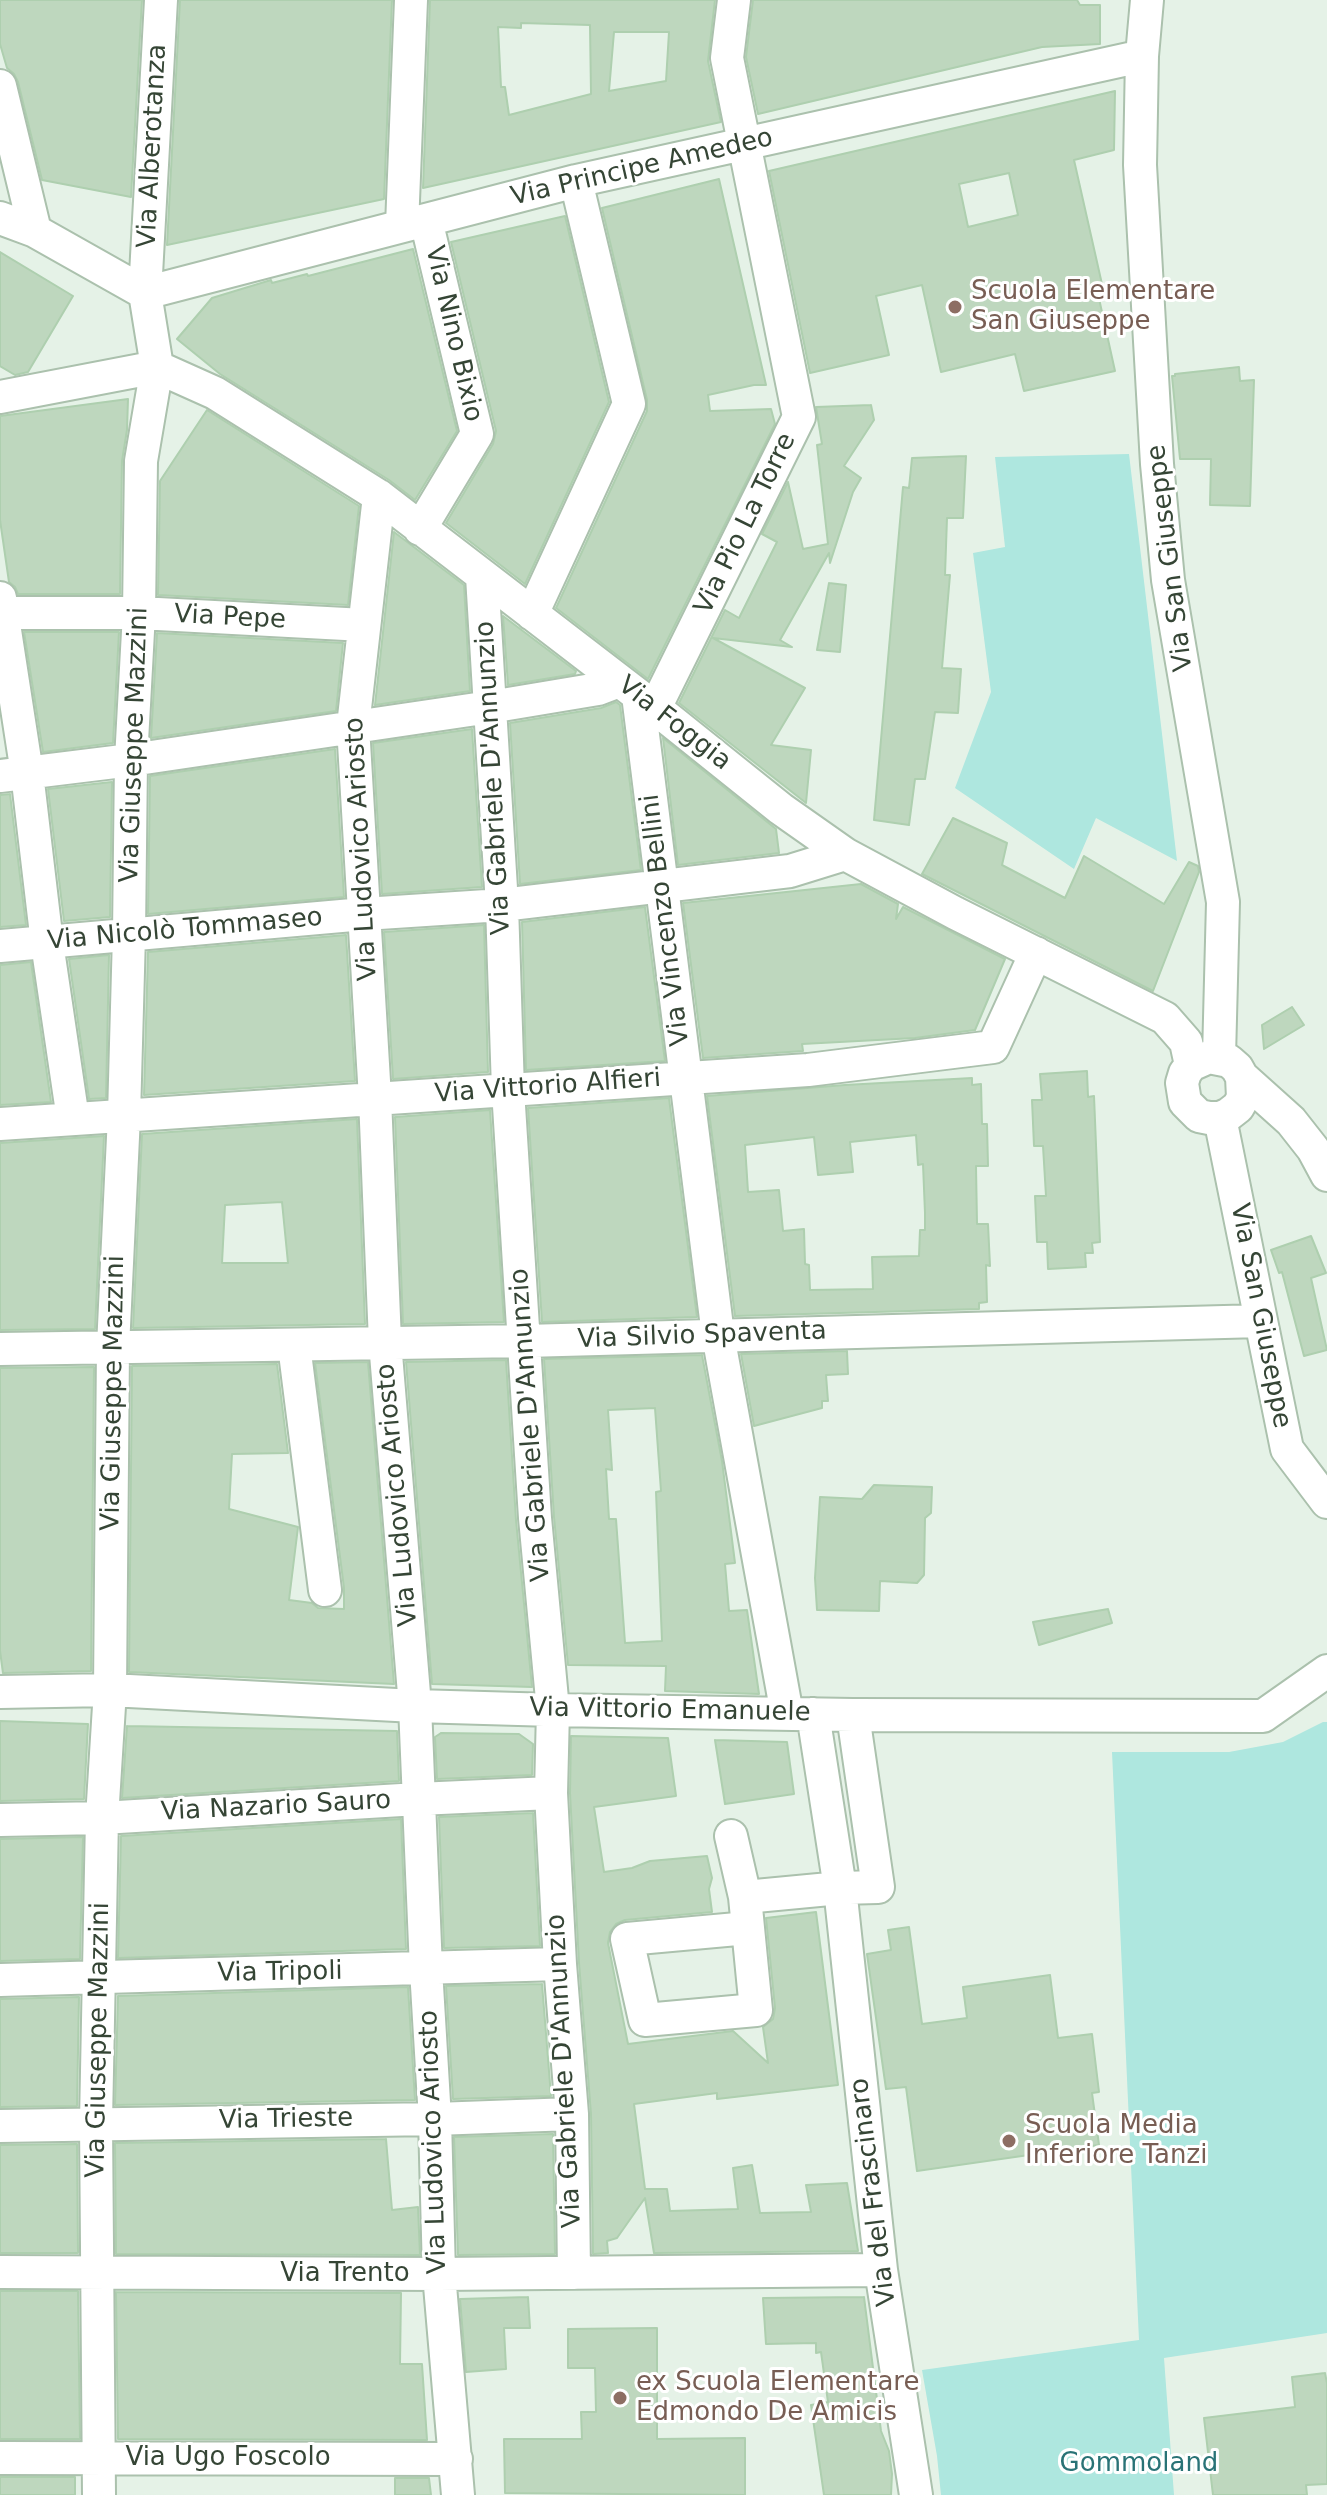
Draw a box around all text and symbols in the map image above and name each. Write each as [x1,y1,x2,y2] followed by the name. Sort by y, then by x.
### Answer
[132,43,174,249] street label: Via Alberotanza
[508,123,776,213] street label: Via Principe Amedeo
[418,243,488,425] street label: Via Nino Bixio
[971,276,1215,338] place label: Scuola Elementare San Giuseppe
[946,298,964,316] marker: Scuola Elementare San Giuseppe
[689,428,803,620] street label: Via Pio La Torre
[1142,443,1200,673] street label: Via San Giuseppe
[173,599,287,637] street label: Via Pepe
[115,607,155,883] street label: Via Giuseppe Mazzini
[470,620,518,936] street label: Via Gabriele D'Annunzio
[611,670,737,778] street label: Via Foggia
[340,716,384,982] street label: Via Ludovico Ariosto
[635,792,697,1048] street label: Via Vincenzo Bellini
[46,902,324,958] street label: Via Nicolò Tommaseo
[434,1064,662,1110] street label: Via Vittorio Alfieri
[1223,1201,1297,1431] street label: Via San Giuseppe
[96,1255,132,1531] street label: Via Giuseppe Mazzini
[504,1267,558,1583] street label: Via Gabriele D'Annunzio
[577,1316,827,1356] street label: Via Silvio Spaventa
[371,1362,425,1628] street label: Via Ludovico Ariosto
[529,1693,811,1729] street label: Via Vittorio Emanuele
[160,1785,392,1829] street label: Via Nazario Sauro
[81,1902,117,2178] street label: Via Giuseppe Mazzini
[541,1913,589,2229] street label: Via Gabriele D'Annunzio
[217,1956,343,1990] street label: Via Tripoli
[414,2010,454,2274] street label: Via Ludovico Ariosto
[845,2076,903,2308] street label: Via del Frascinaro
[219,2103,353,2137] street label: Via Trieste
[1025,2110,1207,2172] place label: Scuola Media Inferiore Tanzi
[1000,2132,1018,2150] marker: Scuola Media Inferiore Tanzi
[280,2258,410,2290] street label: Via Trento
[636,2367,919,2428] place label: ex Scuola Elementare Edmondo De Amicis
[611,2389,629,2407] marker: ex Scuola Elementare Edmondo De Amicis
[125,2442,331,2474] street label: Via Ugo Foscolo
[1060,2448,1218,2480] park label: Gommoland

